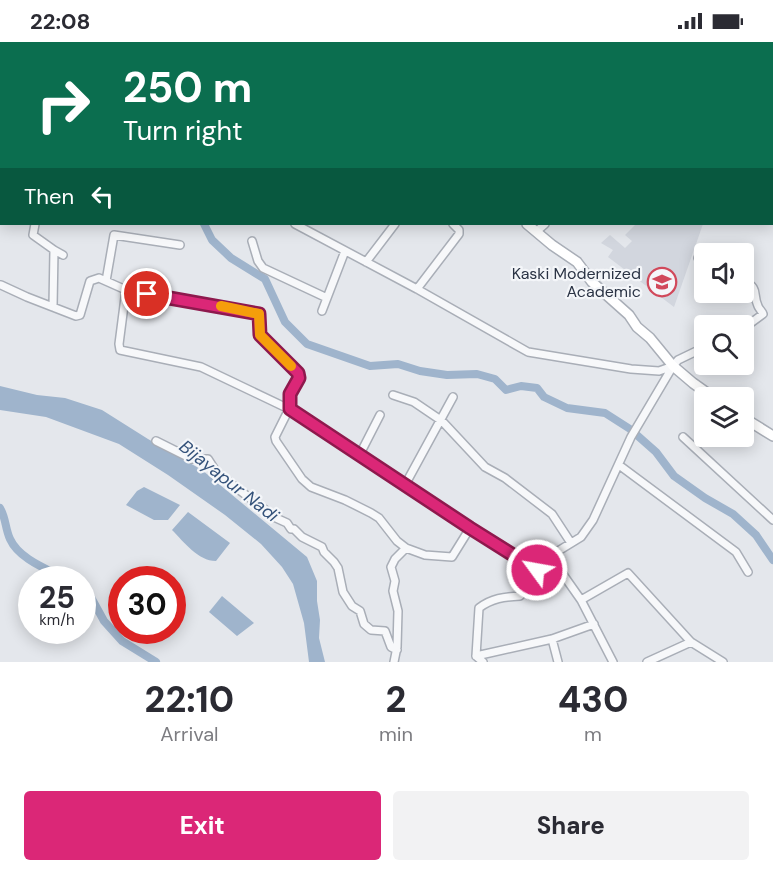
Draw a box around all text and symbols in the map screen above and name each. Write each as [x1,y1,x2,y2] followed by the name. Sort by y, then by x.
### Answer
[30,7,90,36] text: 22:08
[123,60,252,115] text: 250 m
[24,66,102,144] icon: right
[123,113,243,148] text: Turn right
[86,180,119,213] icon: left
[24,182,74,211] text: Then
[694,243,754,447] map controls
[694,243,754,303] button: sound
[512,263,641,302] place label: Kaski Modernized Academic
[646,266,678,298] school or university icon: Kaski Modernized Academic
[121,268,172,319] pin
[130,277,163,310] icon: arrive
[694,315,754,375] button: search
[694,387,754,447] button: layers
[174,435,284,528] water label: Bijayapur Nadi
[505,538,569,602] position arrow
[108,566,186,644] speed limit sign: 30
[39,578,75,617] text: 25
[39,610,75,630] text: km/h
[145,676,234,723] text: 22:10
[386,676,406,723] text: 2
[558,676,628,723] text: 430
[160,721,219,747] text: Arrival
[379,721,413,747] text: min
[584,721,602,747] text: m
[24,791,381,860] button: Exit
[393,791,749,860] button: Share

